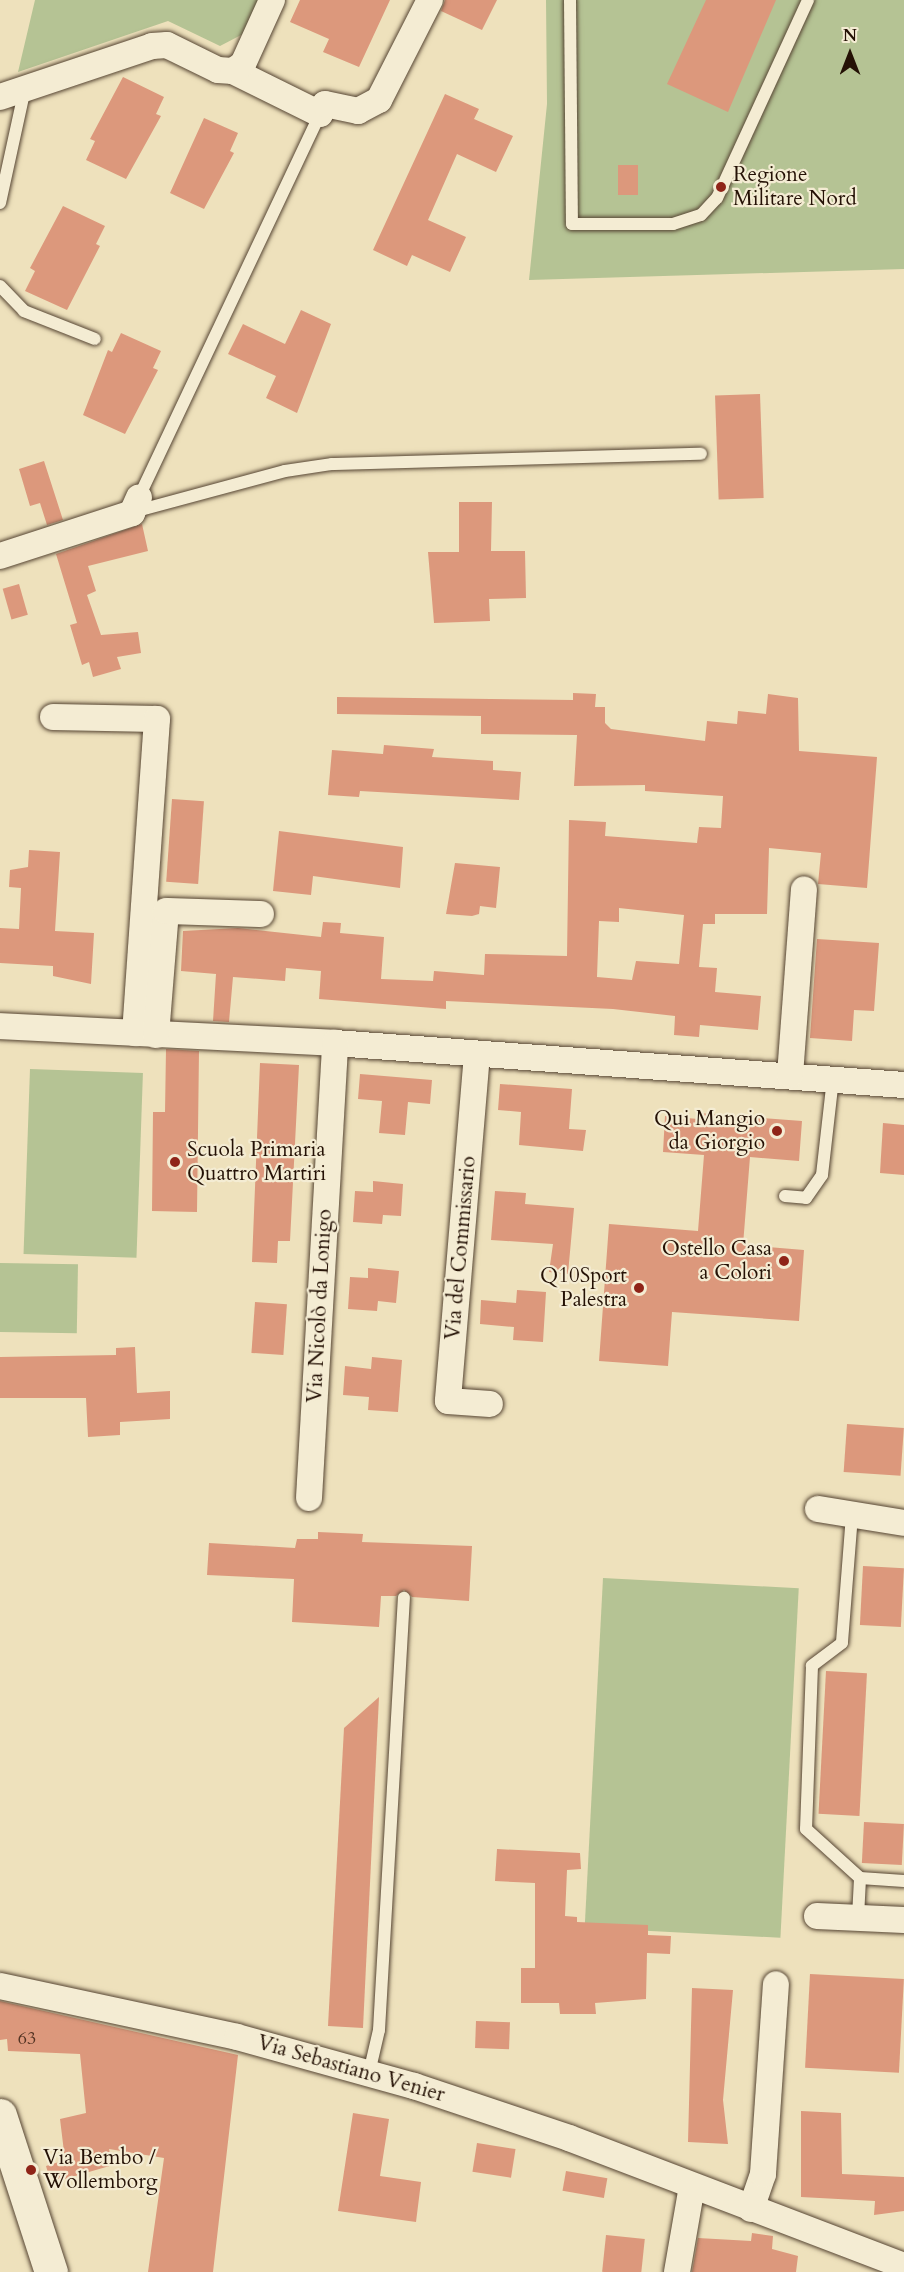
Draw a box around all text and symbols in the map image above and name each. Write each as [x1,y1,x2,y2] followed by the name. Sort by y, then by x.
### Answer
[820,24,880,84] north arrow
[843,25,857,47] text: N
[733,162,857,212] place label: Regione Militare Nord
[714,180,728,194] marker: Regione Militare Nord
[654,1106,765,1156] place label: Qui Mangio da Giorgio
[770,1124,784,1138] marker: Qui Mangio da Giorgio
[187,1137,326,1187] place label: Scuola Primaria Quattro Martiri
[168,1155,182,1169] marker: Scuola Primaria Quattro Martiri
[440,1155,482,1341] street label: Via del Commissario
[302,1208,338,1404] street label: Via Nicolò da Lonigo
[662,1236,772,1286] place label: Ostello Casa a Colori
[777,1254,791,1268] marker: Ostello Casa a Colori
[540,1263,627,1313] place label: Q10Sport Palestra
[632,1281,646,1295] marker: Q10Sport Palestra
[18,2028,36,2050] house number: 63
[254,2030,448,2108] street label: Via Sebastiano Venier
[43,2145,158,2195] place label: Via Bembo / Wollemborg
[24,2163,38,2177] marker: Via Bembo / Wollemborg

